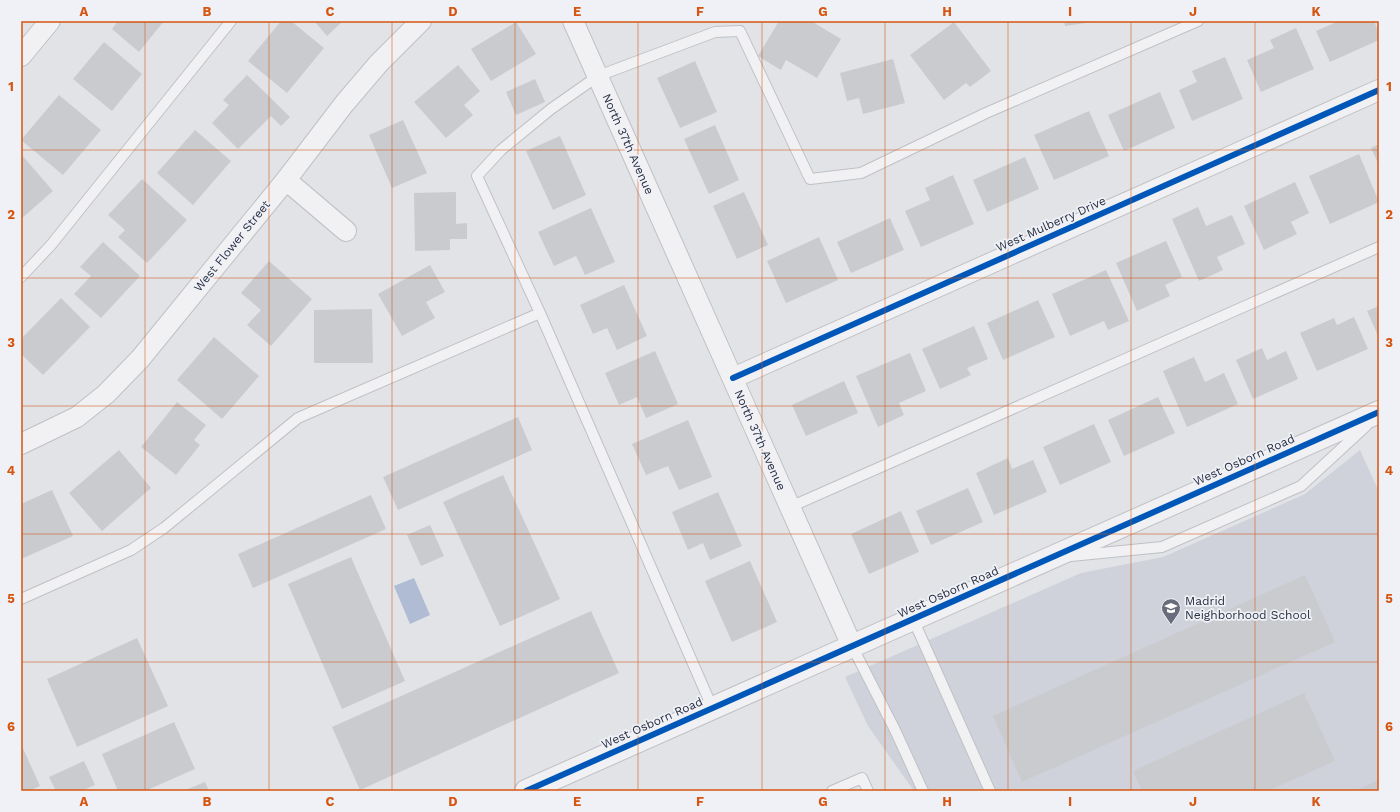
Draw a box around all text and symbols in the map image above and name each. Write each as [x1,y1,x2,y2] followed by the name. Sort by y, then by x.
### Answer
[80,4,89,19] text: A
[203,4,212,19] text: B
[326,4,335,19] text: C
[448,4,458,19] text: D
[573,4,581,19] text: E
[696,4,704,19] text: F
[818,4,828,19] text: G
[942,4,952,19] text: H
[1068,4,1072,19] text: I
[1189,4,1197,19] text: J
[1311,4,1321,19] text: K
[8,79,14,94] text: 1
[1386,79,1392,94] text: 1
[599,91,657,197] street label: North 37th Avenue
[994,193,1108,255] street label: West Mulberry Drive
[191,198,273,294] street label: West Flower Street
[7,207,15,222] text: 2
[1385,207,1393,222] text: 2
[7,335,15,350] text: 3
[1385,335,1393,350] text: 3
[731,387,789,493] street label: North 37th Avenue
[1191,431,1297,489] street label: West Osborn Road
[7,463,16,478] text: 4
[1385,463,1394,478] text: 4
[895,563,1001,621] street label: West Osborn Road
[7,591,15,606] text: 5
[1385,591,1393,606] text: 5
[1185,594,1311,622] place label: Madrid Neighborhood School
[1160,597,1182,625] school or university icon: Madrid Neighborhood School
[599,694,705,752] street label: West Osborn Road
[7,719,15,734] text: 6
[1385,719,1393,734] text: 6
[80,794,89,809] text: A
[203,794,212,809] text: B
[326,794,335,809] text: C
[448,794,458,809] text: D
[573,794,581,809] text: E
[696,794,704,809] text: F
[818,794,828,809] text: G
[942,794,952,809] text: H
[1068,794,1072,809] text: I
[1189,794,1197,809] text: J
[1311,794,1321,809] text: K

